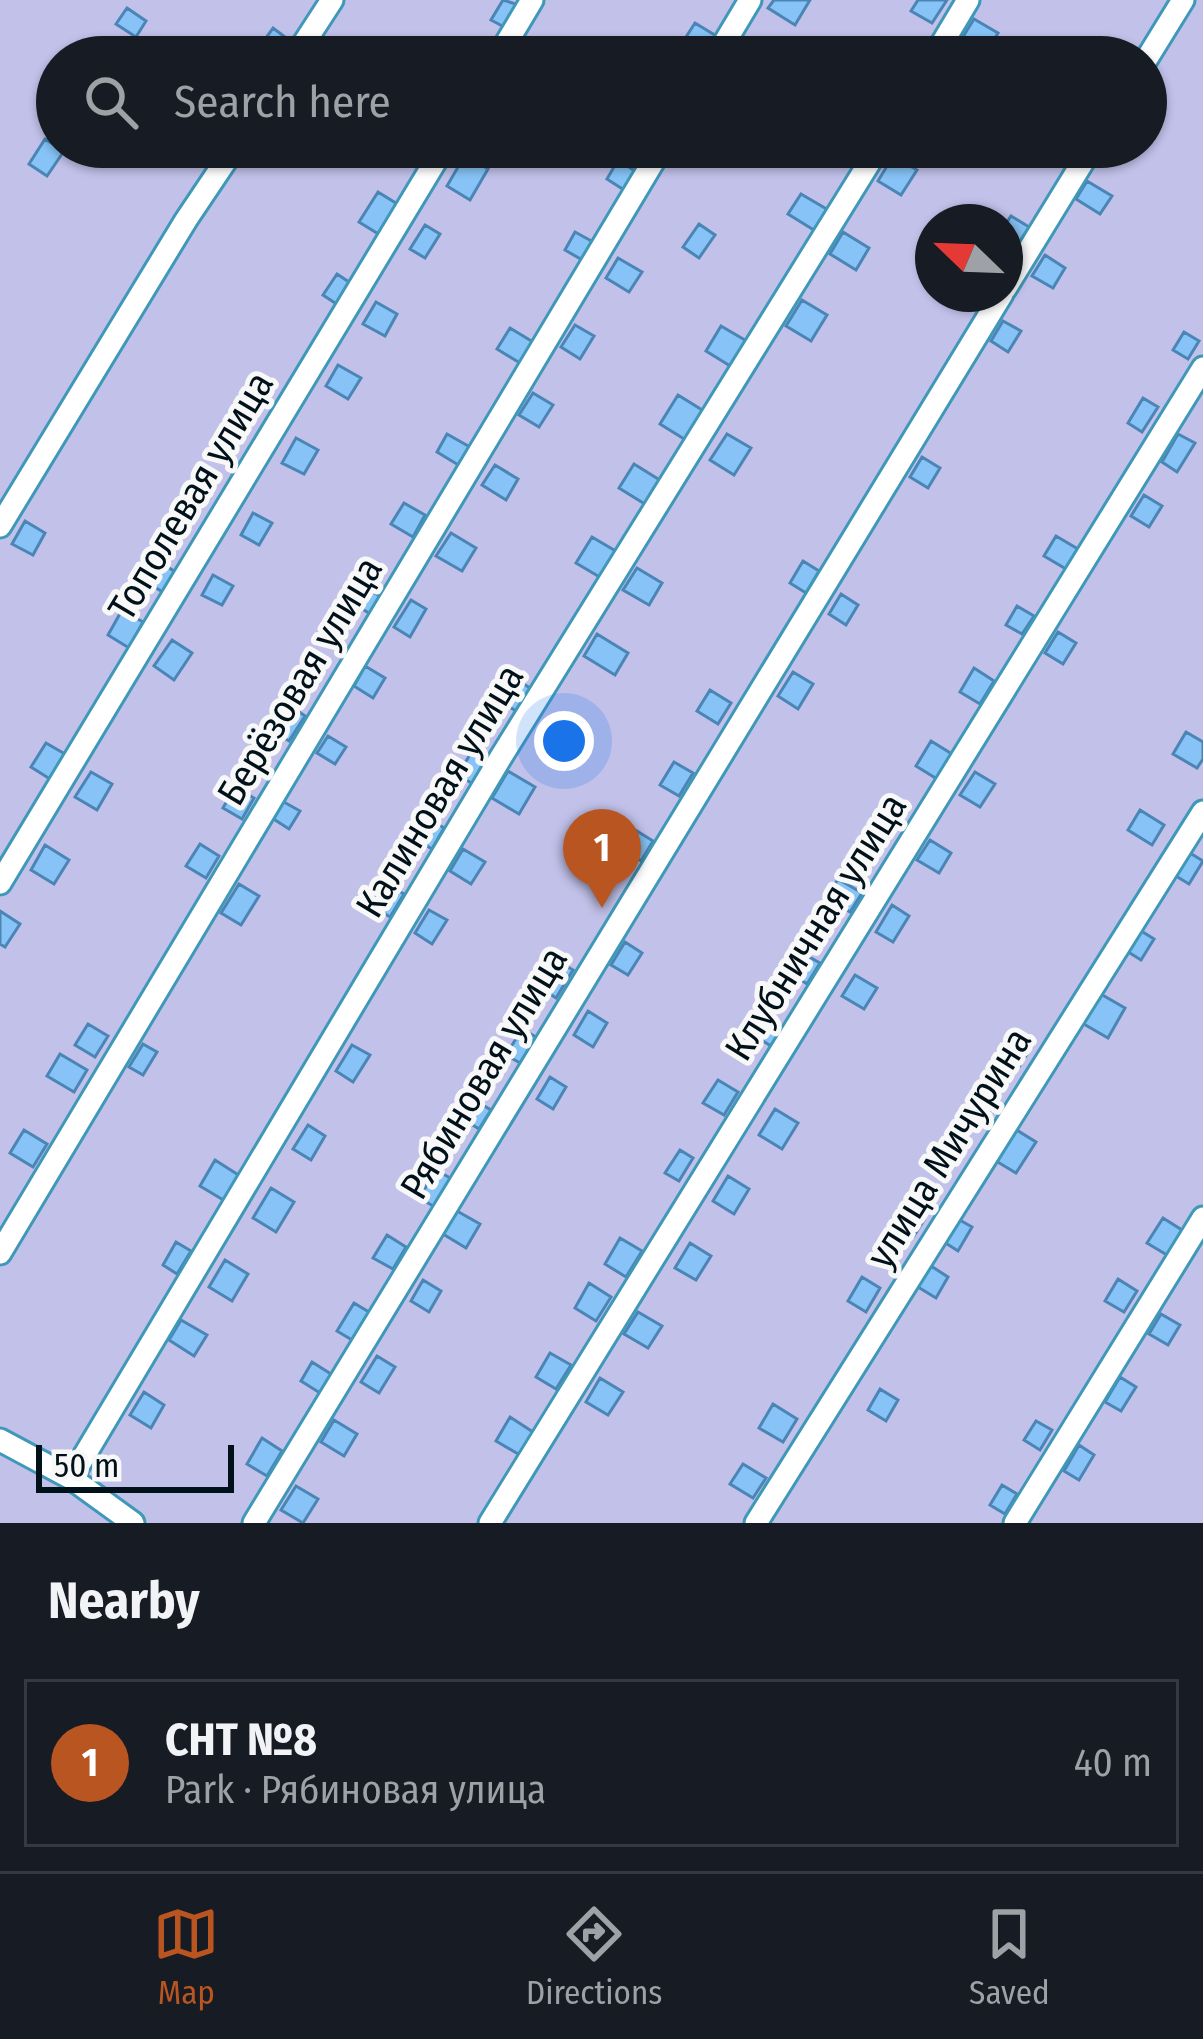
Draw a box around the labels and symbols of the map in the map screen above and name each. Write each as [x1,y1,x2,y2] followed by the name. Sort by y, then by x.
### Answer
[915,204,1023,312] north arrow
[99,364,283,628] street label: Тополевая улица
[208,549,392,813] street label: Берёзовая улица
[347,656,533,926] street label: Калиновая улица
[534,711,594,771] your location
[716,785,916,1069] street label: Клубничная улица
[563,809,641,908] pin: 1
[391,939,577,1207] street label: Рябиновая улица
[857,1020,1041,1276] street label: улица Мичурина
[36,1439,234,1492] scale bar

